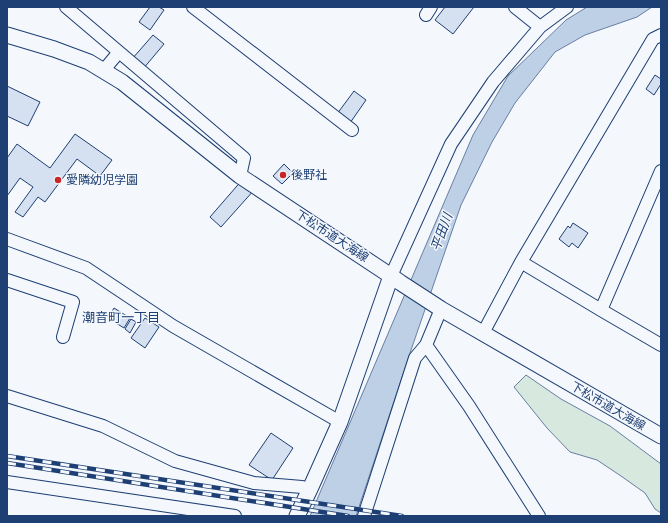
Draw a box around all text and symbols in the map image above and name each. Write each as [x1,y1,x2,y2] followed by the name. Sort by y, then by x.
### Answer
[291,167,327,181] place label: 後野社
[278,170,288,180] marker: 後野社
[66,172,138,186] place label: 愛隣幼児学園
[53,175,63,185] marker: 愛隣幼児学園
[294,206,372,264] street label: 下松市道大海線
[427,209,456,253] water label: 平田川
[82,309,160,325] district label: 潮音町一丁目
[569,378,648,432] street label: 下松市道大海線

